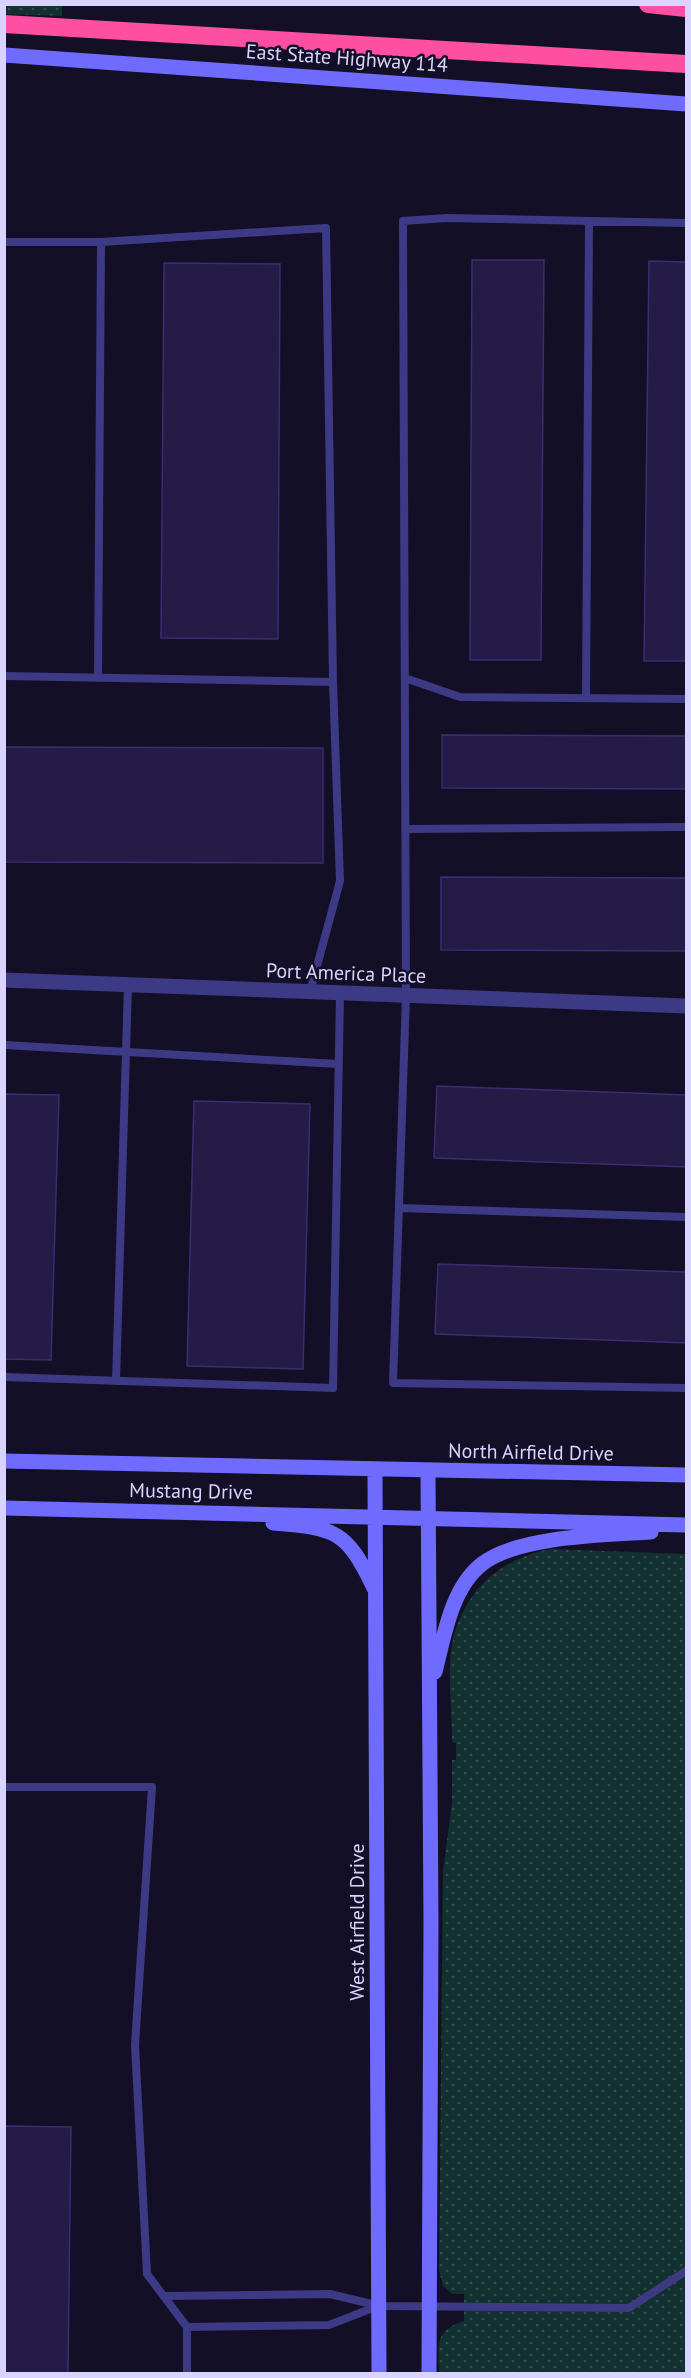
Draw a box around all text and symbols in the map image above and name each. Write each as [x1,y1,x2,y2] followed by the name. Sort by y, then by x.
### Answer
[245,38,449,78] street label: East State Highway 114
[265,957,427,989] street label: Port America Place
[448,1438,614,1466] street label: North Airfield Drive
[129,1477,253,1505] street label: Mustang Drive
[344,1843,370,2001] street label: West Airfield Drive

